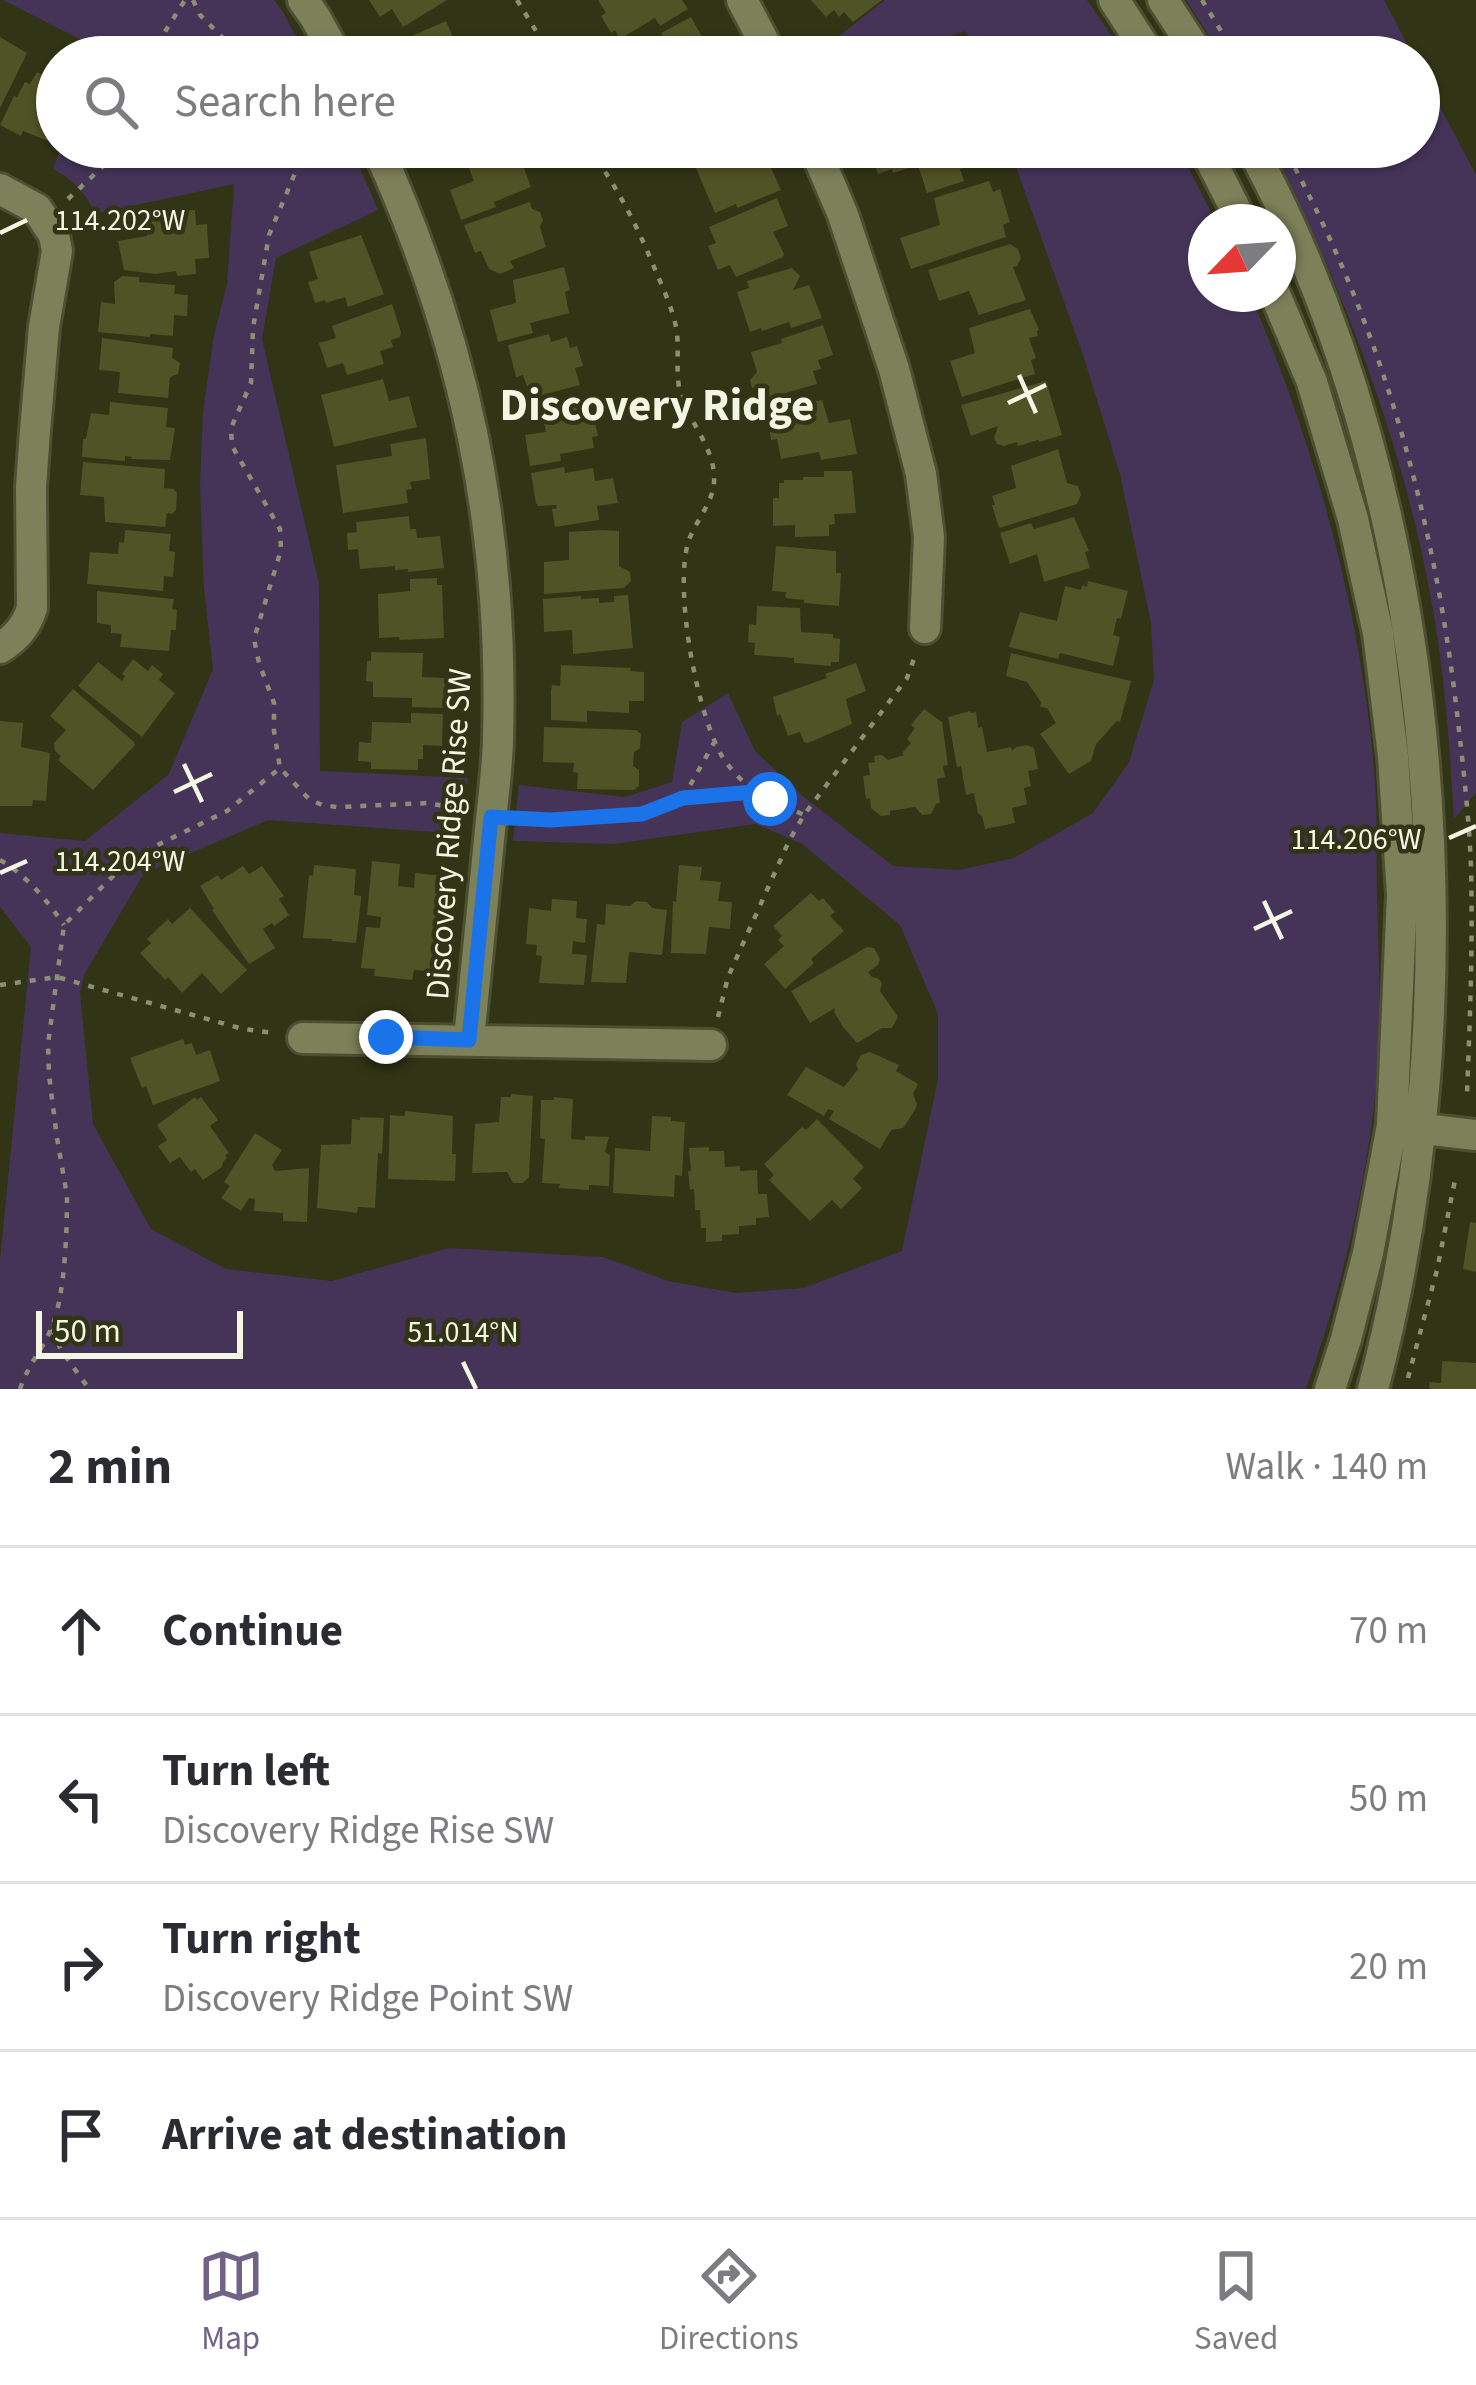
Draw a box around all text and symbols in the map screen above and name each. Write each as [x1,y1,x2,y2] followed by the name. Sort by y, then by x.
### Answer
[36,36,1440,168] search box
[78,69,144,135] icon: search
[174,70,396,134] text: Search here
[55,199,185,242] text: 114.202°W
[1188,204,1296,312] north arrow
[500,374,814,438] district label: Discovery Ridge
[414,667,484,1001] street label: Discovery Ridge Rise SW
[743,772,797,826] route start
[1291,818,1421,861] text: 114.206°W
[55,840,185,883] text: 114.204°W
[359,1010,413,1064] route end
[36,1305,243,1358] scale bar
[54,1308,121,1355] text: 50 m
[407,1311,519,1354] text: 51.014°N
[48,1431,172,1503] text: 2 min
[1225,1439,1428,1495] text: Walk · 140 m
[48,1598,114,1664] icon: ahead
[162,1599,343,1663] text: Continue
[1349,1603,1428,1659] text: 70 m
[162,1739,330,1803] text: Turn left
[48,1766,114,1832] icon: left
[1349,1771,1428,1827] text: 50 m
[162,1803,554,1859] text: Discovery Ridge Rise SW
[162,1907,361,1971] text: Turn right
[48,1934,114,2000] icon: right
[1349,1939,1428,1995] text: 20 m
[162,1971,573,2027] text: Discovery Ridge Point SW
[48,2102,114,2168] icon: arrive
[162,2103,567,2167] text: Arrive at destination
[198,2243,264,2362] tab: Map
[659,2243,799,2362] tab: Directions
[1194,2243,1278,2362] tab: Saved

